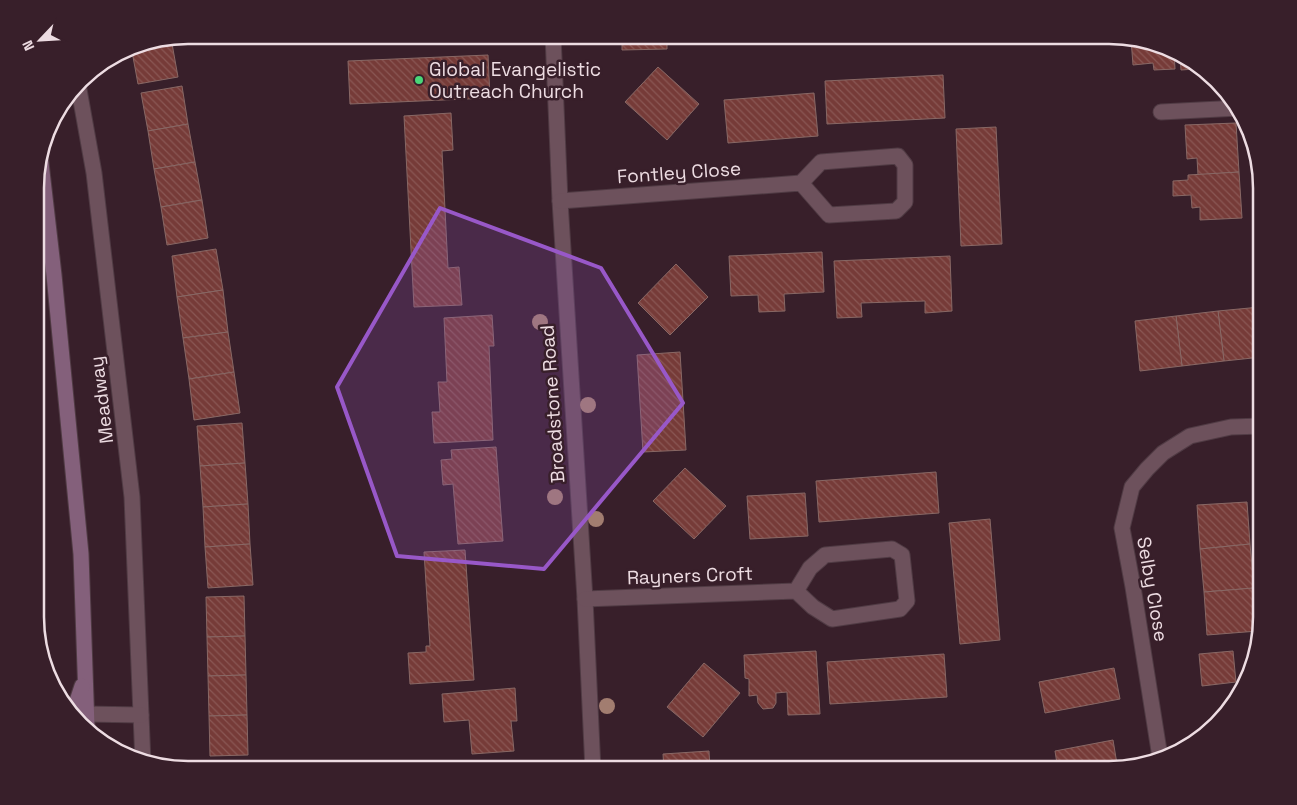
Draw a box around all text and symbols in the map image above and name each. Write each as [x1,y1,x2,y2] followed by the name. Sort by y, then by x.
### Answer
[15,15,65,65] north arrow
[18,37,38,54] text: N
[429,57,601,104] place label: Global Evangelistic Outreach Church
[413,74,425,86] marker: Global Evangelistic Outreach Church
[616,156,742,189] street label: Fontley Close
[535,324,570,484] street label: Broadstone Road
[84,355,119,445] street label: Meadway
[1131,535,1174,644] street label: Selby Close
[626,561,754,590] street label: Rayners Croft

